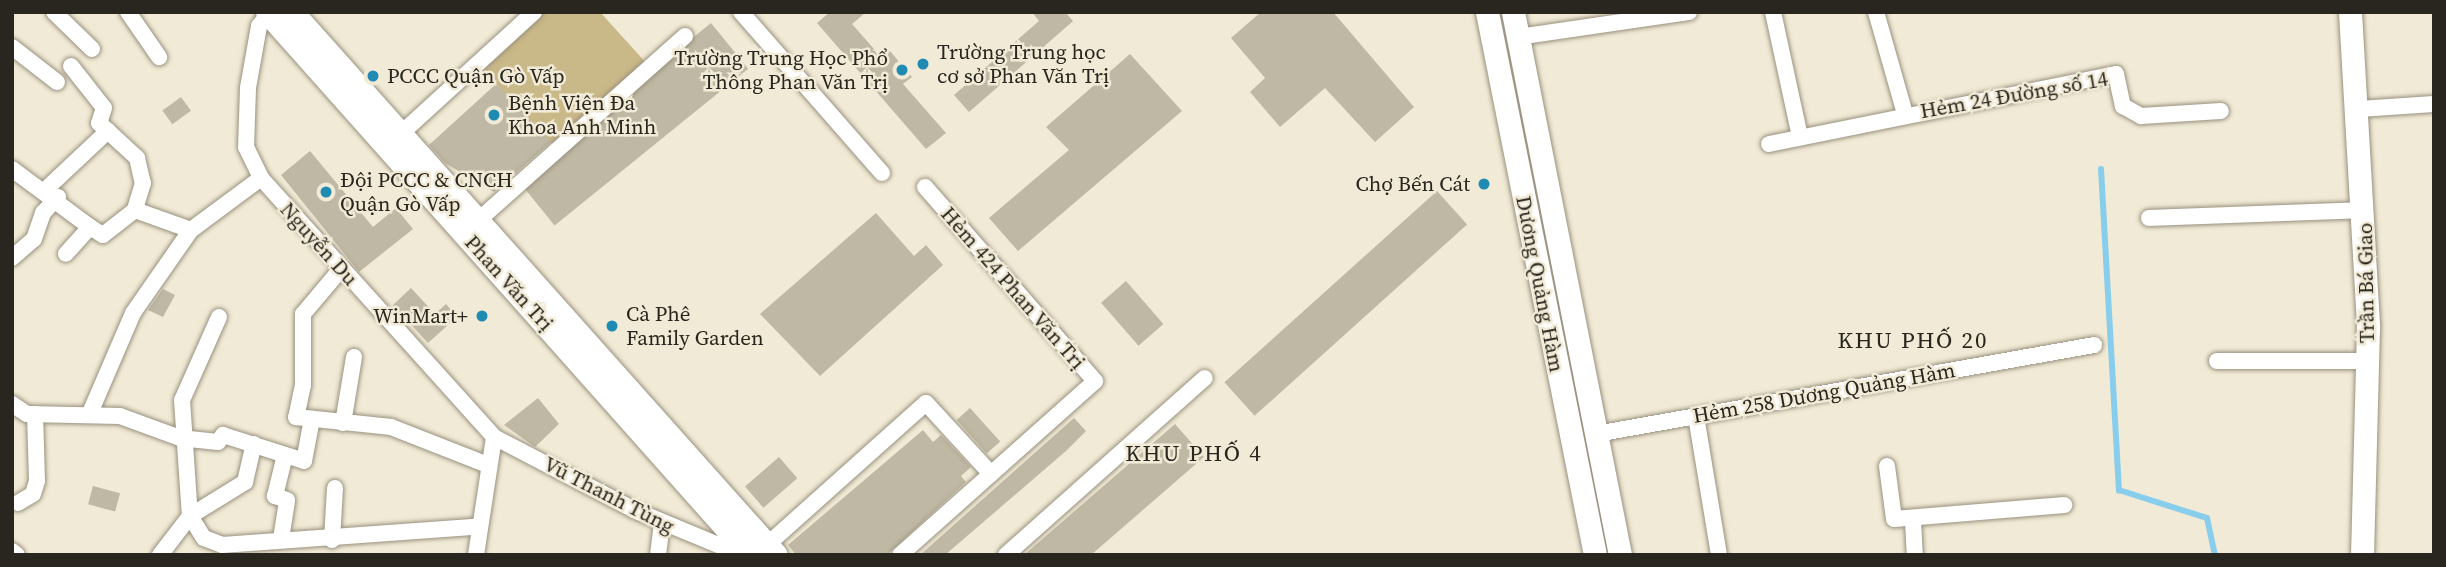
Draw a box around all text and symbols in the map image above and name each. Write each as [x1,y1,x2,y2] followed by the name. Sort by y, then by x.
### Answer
[937,39,1110,89] place label: Trường Trung học cơ sở Phan Văn Trị
[674,45,888,95] place label: Trường Trung Học Phổ Thông Phan Văn Trị
[915,56,931,72] marker: Trường Trung học cơ sở Phan Văn Trị
[894,62,910,78] marker: Trường Trung Học Phổ Thông Phan Văn Trị
[387,63,565,89] place label: PCCC Quận Gò Vấp
[1918,66,2110,124] street label: Hẻm 24 Đường số 14
[365,68,381,84] marker: PCCC Quận Gò Vấp
[508,90,656,140] place label: Bệnh Viện Đa Khoa Anh Minh
[486,107,502,123] marker: Bệnh Viện Đa Khoa Anh Minh
[340,167,513,217] place label: Đội PCCC & CNCH Quận Gò Vấp
[1355,171,1470,197] place label: Chợ Bến Cát
[1476,176,1492,192] marker: Chợ Bến Cát
[318,184,334,200] marker: Đội PCCC & CNCH Quận Gò Vấp
[1511,194,1569,374] street label: Dương Quảng Hàm
[275,197,363,291] street label: Nguyễn Du
[935,201,1091,375] street label: Hẻm 424 Phan Văn Trị
[2352,223,2380,343] street label: Trần Bá Giao
[459,230,559,336] street label: Phan Văn Trị
[626,301,764,351] place label: Cà Phê Family Garden
[373,303,468,329] place label: WinMart+
[474,308,490,324] marker: WinMart+
[604,318,620,334] marker: Cà Phê Family Garden
[1839,326,1987,354] district label: KHU PHỐ 20
[1691,357,1957,429] street label: Hẻm 258 Dương Quảng Hàm
[1126,439,1262,467] district label: KHU PHỐ 4
[539,451,679,539] street label: Vũ Thanh Tùng

